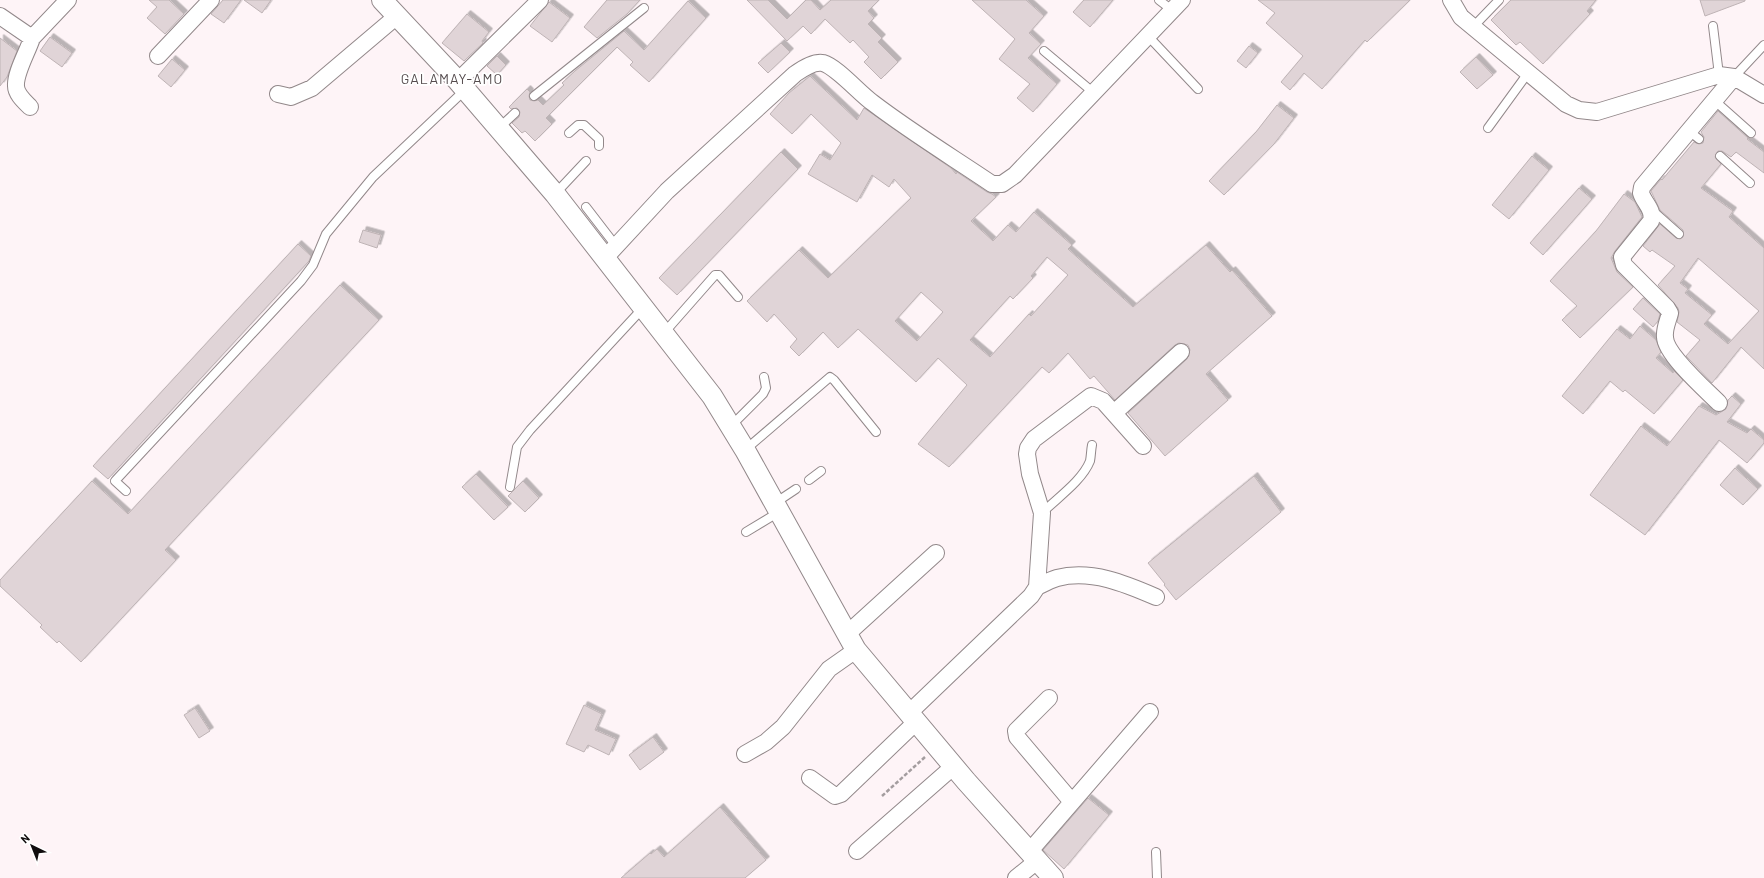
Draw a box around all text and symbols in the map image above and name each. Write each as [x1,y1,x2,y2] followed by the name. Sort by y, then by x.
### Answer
[401,70,503,87] district label: GALAMAY-AMO
[12,826,52,866] north arrow
[18,831,32,846] text: N

